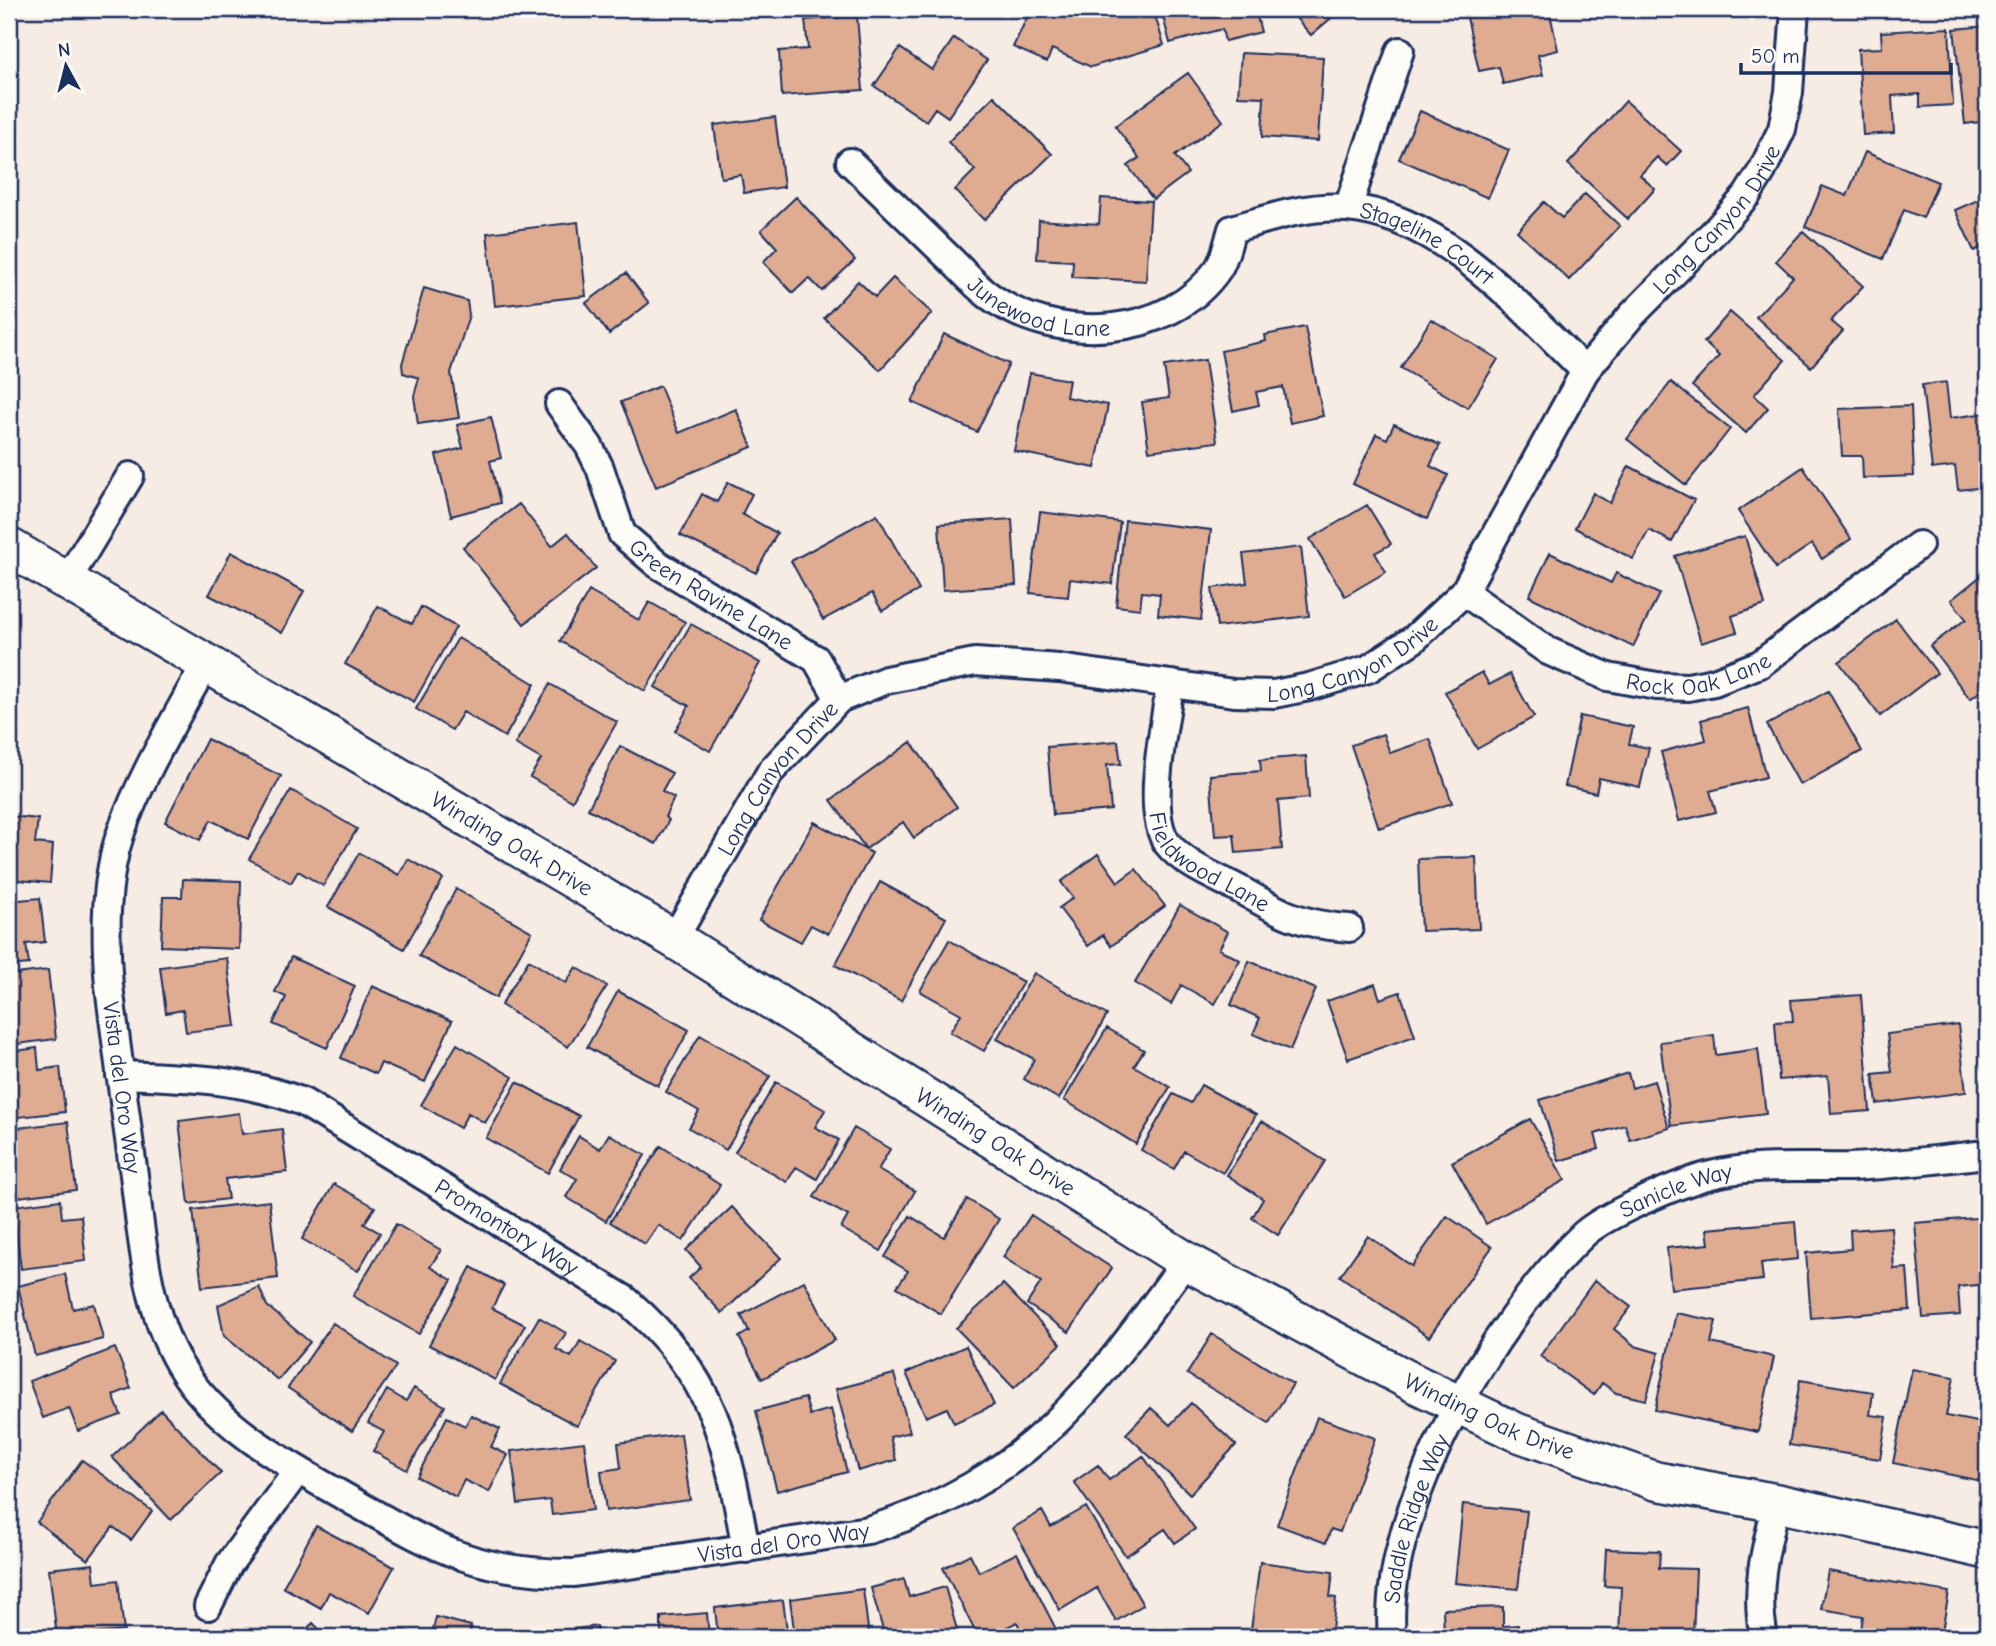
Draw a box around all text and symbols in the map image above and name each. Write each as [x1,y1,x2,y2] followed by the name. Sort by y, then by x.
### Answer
[32,32,102,102] north arrow
[1741,32,1951,76] scale bar
[57,38,72,62] text: N
[1751,44,1800,68] text: 50 m
[1647,141,1786,300] street label: Long Canyon Drive
[1358,196,1501,291] street label: Stageline Court
[962,271,1111,342] street label: Junewood Lane
[624,533,798,656] street label: Green Ravine Lane
[1267,610,1443,708] street label: Long Canyon Drive
[1624,647,1776,701] street label: Rock Oak Lane
[712,695,844,860] street label: Long Canyon Drive
[426,785,598,902] street label: Winding Oak Drive
[1144,810,1275,917] street label: Fieldwood Lane
[98,1000,147,1176] street label: Vista del Oro Way
[911,1081,1080,1201] street label: Winding Oak Drive
[1615,1157,1735,1223] street label: Sanicle Way
[430,1173,584,1282] street label: Promontory Way
[1400,1367,1578,1465] street label: Winding Oak Drive
[1378,1429,1455,1605] street label: Saddle Ridge Way
[696,1516,872,1568] street label: Vista del Oro Way

